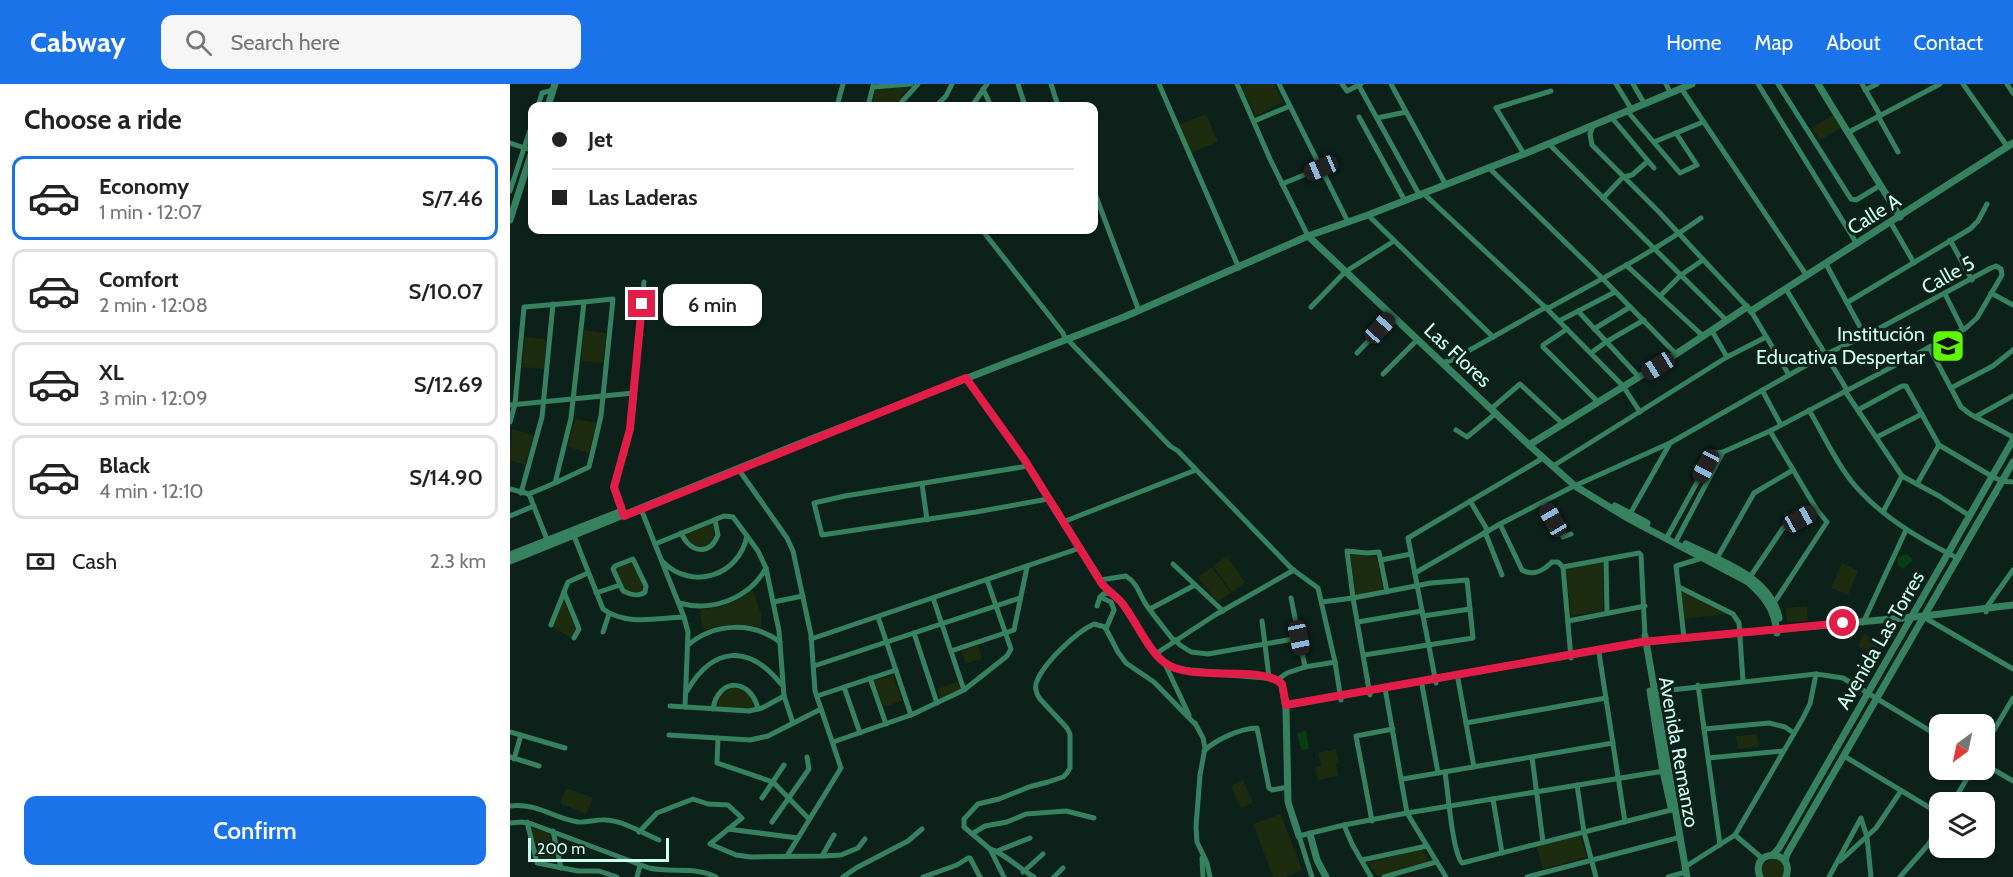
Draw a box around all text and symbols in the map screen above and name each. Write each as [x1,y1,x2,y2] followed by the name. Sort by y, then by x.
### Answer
[161,15,581,69] search box
[30,25,125,59] text: Cabway
[182,26,215,59] icon: search
[230,29,340,56] text: Search here
[1666,30,1722,55] text: Home
[1755,30,1793,55] text: Map
[1826,30,1880,55] text: About
[1913,30,1983,55] text: Contact
[24,103,182,136] text: Choose a ride
[588,126,613,153] text: Jet
[1301,153,1341,183] car
[27,171,81,225] icon: car
[99,173,189,200] text: Economy
[588,184,697,211] text: Las Laderas
[422,185,483,212] text: S/7.46
[1843,188,1906,240] street label: Calle A
[99,200,202,224] text: 1 min · 12:07
[1917,251,1979,299] street label: Calle 5
[27,264,81,318] icon: car
[99,266,178,293] text: Comfort
[409,278,483,305] text: S/10.07
[663,283,762,325] callout: 6 min
[628,290,655,317] route end
[99,293,208,317] text: 2 min · 12:08
[688,293,737,317] text: 6 min
[1361,309,1399,347] car
[1419,318,1497,392] street label: Las Flores
[1756,322,1926,369] place label: Institución Educativa Despertar
[1930,328,1966,364] school or university icon: Institución Educativa Despertar
[1638,349,1678,383] car
[27,357,81,411] icon: car
[99,359,124,386] text: XL
[414,371,483,398] text: S/12.69
[99,386,208,410] text: 3 min · 12:09
[1690,446,1722,486] car
[27,450,81,504] icon: car
[99,452,150,479] text: Black
[409,464,483,491] text: S/14.90
[99,479,203,503] text: 4 min · 12:10
[1536,500,1570,540] car
[1780,502,1820,536] car
[24,545,57,578] icon: cash
[72,548,117,575] text: Cash
[430,549,486,573] text: 2.3 km
[1831,567,1929,713] street label: Avenida Las Torres
[1829,609,1856,636] route start
[1286,619,1312,657] car
[1654,675,1704,829] street label: Avenida Remanzo
[1929,714,1995,780] north arrow
[1929,714,1995,858] map controls
[1929,792,1995,858] button: layers
[24,796,486,865] button: Confirm
[528,835,669,862] scale bar
[537,839,585,858] text: 200 m

